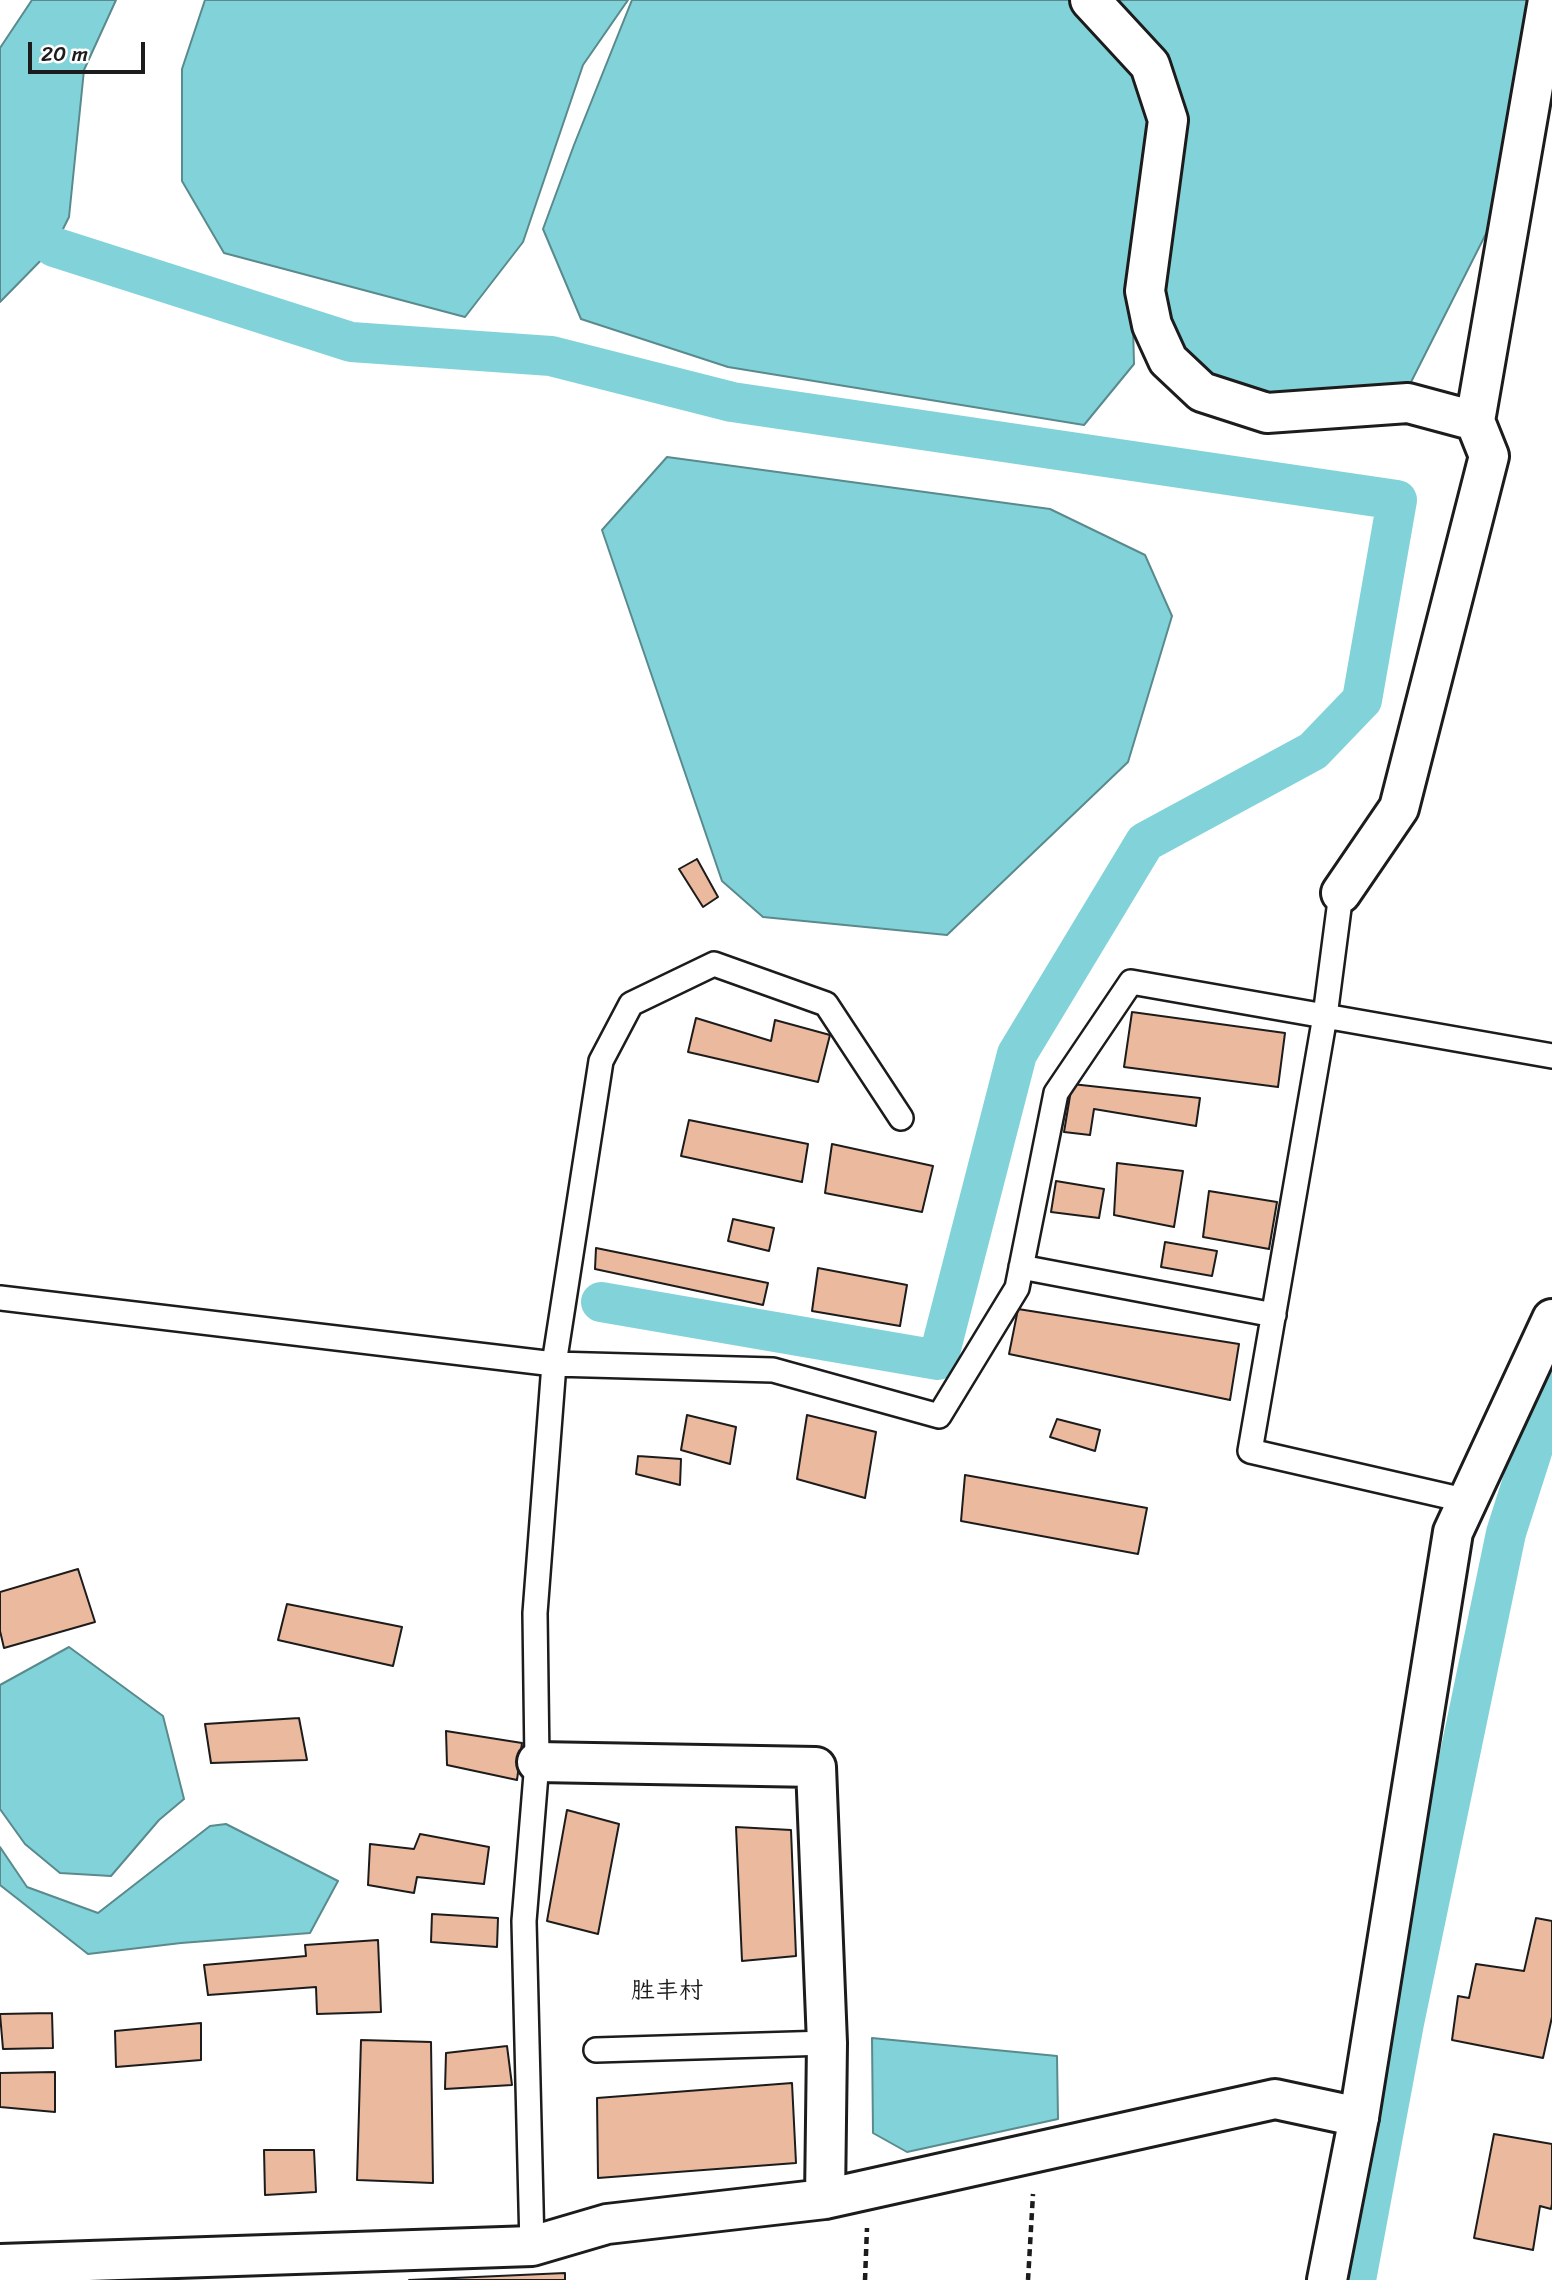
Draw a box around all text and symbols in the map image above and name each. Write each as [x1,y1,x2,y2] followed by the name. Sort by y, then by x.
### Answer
[32,28,149,72] scale bar
[41,35,88,73] text: 20 m
[631,1978,703,2006] district label: 胜丰村

